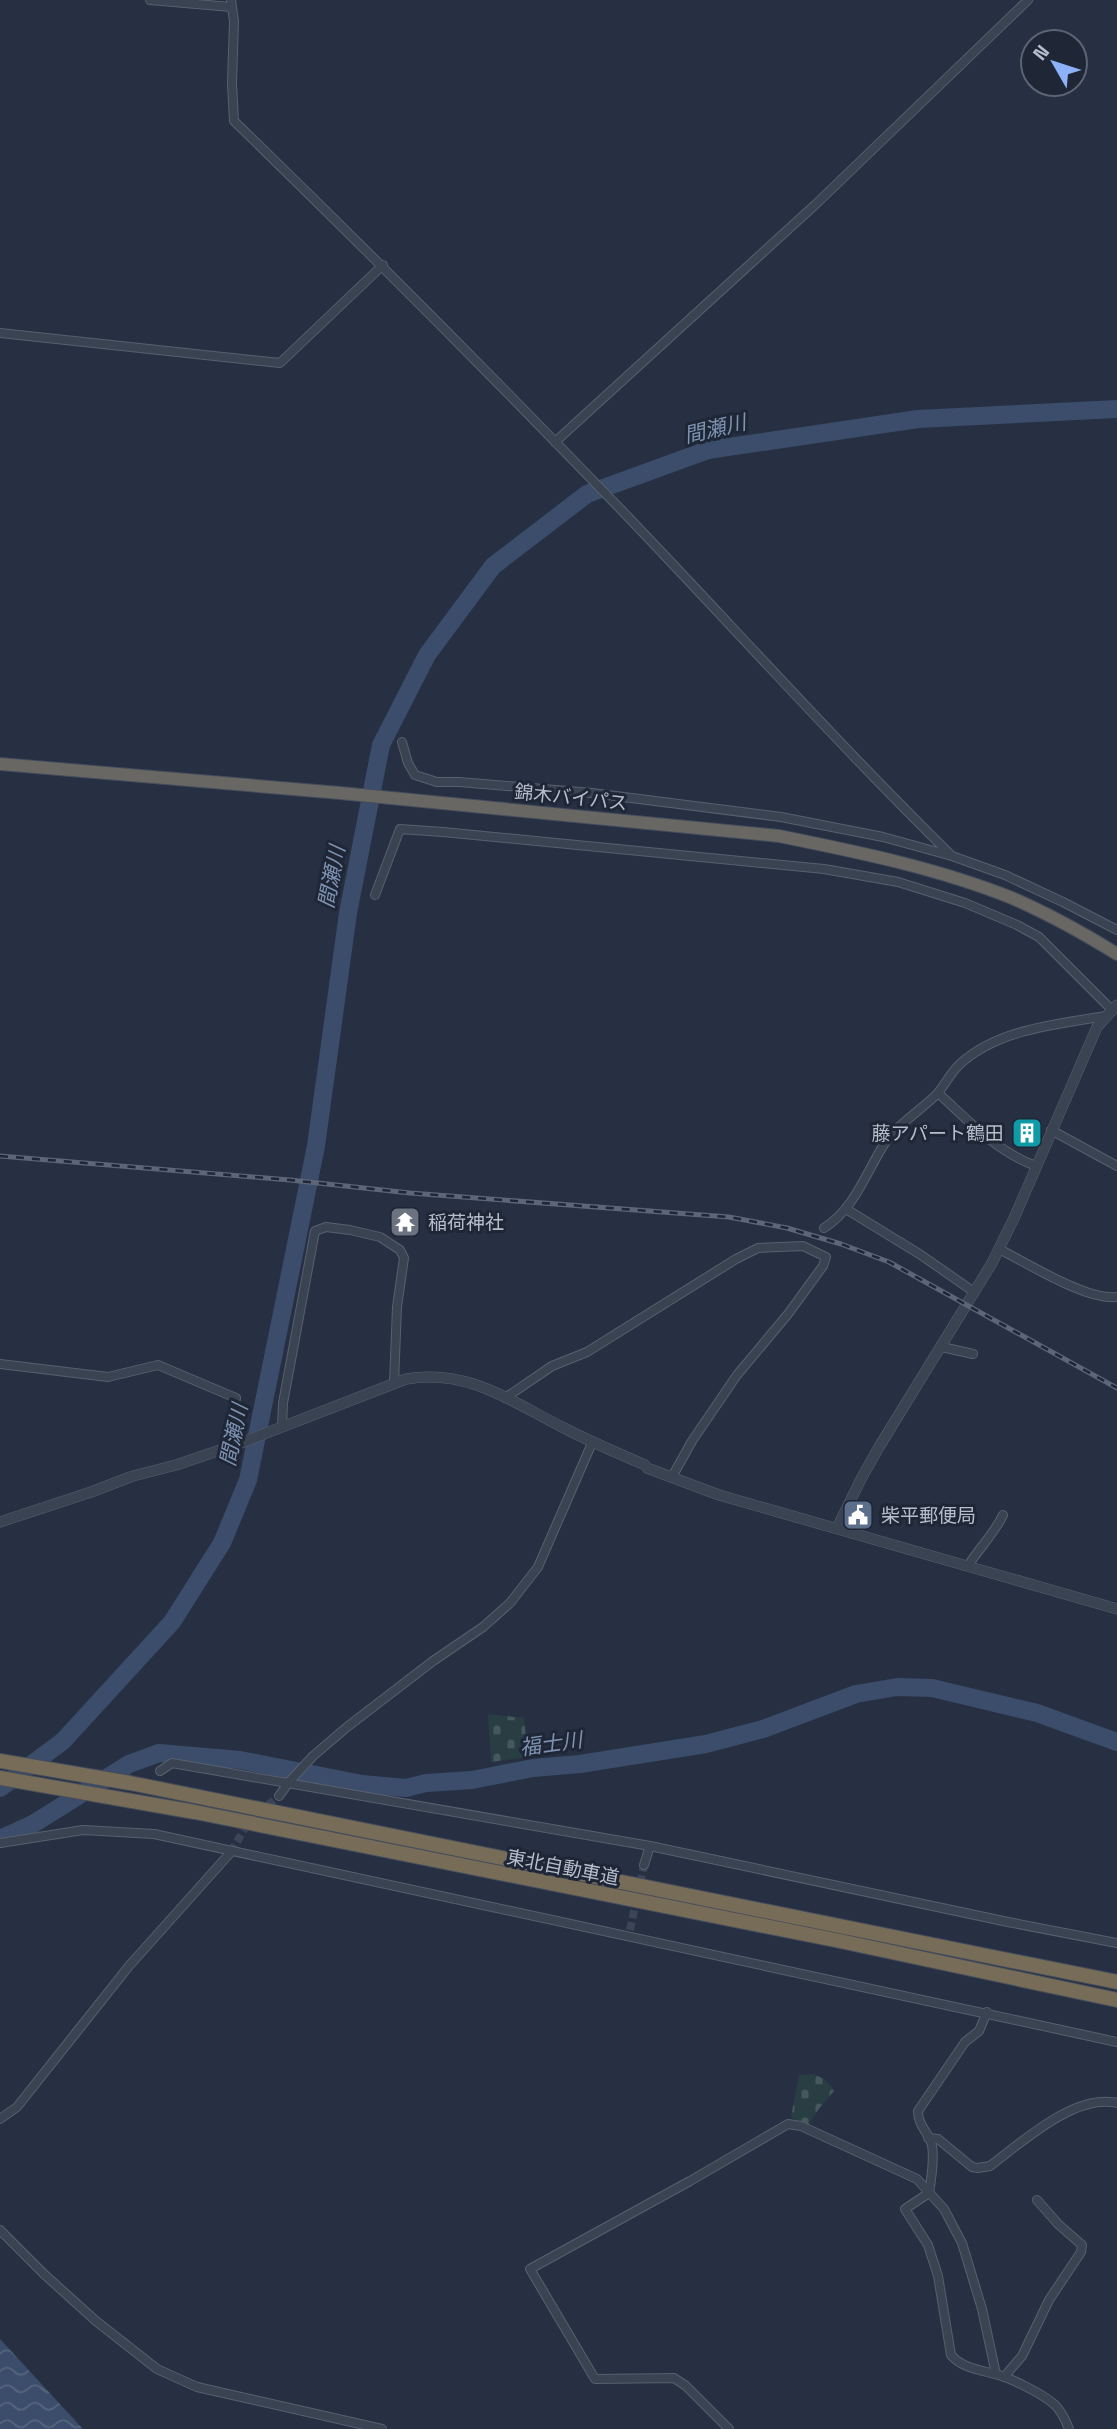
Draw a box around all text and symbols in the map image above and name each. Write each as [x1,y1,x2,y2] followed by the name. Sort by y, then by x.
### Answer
[1019,28,1089,98] north arrow
[1027,40,1055,65] text: N
[681,408,751,449] water label: 間瀬川
[513,779,629,816] street label: 錦木バイパス
[312,841,351,910] water label: 間瀬川
[1010,1116,1044,1150] building icon: 藤アパート鶴田
[871,1121,1004,1146] place label: 藤アパート鶴田
[388,1205,422,1239] temple icon: 稲荷神社
[428,1210,504,1235] place label: 稲荷神社
[214,1399,254,1469] water label: 間瀬川
[841,1498,875,1532] public building icon: 柴平郵便局
[881,1503,976,1528] place label: 柴平郵便局
[518,1725,586,1761] water label: 福士川
[505,1844,621,1891] street label: 東北自動車道

